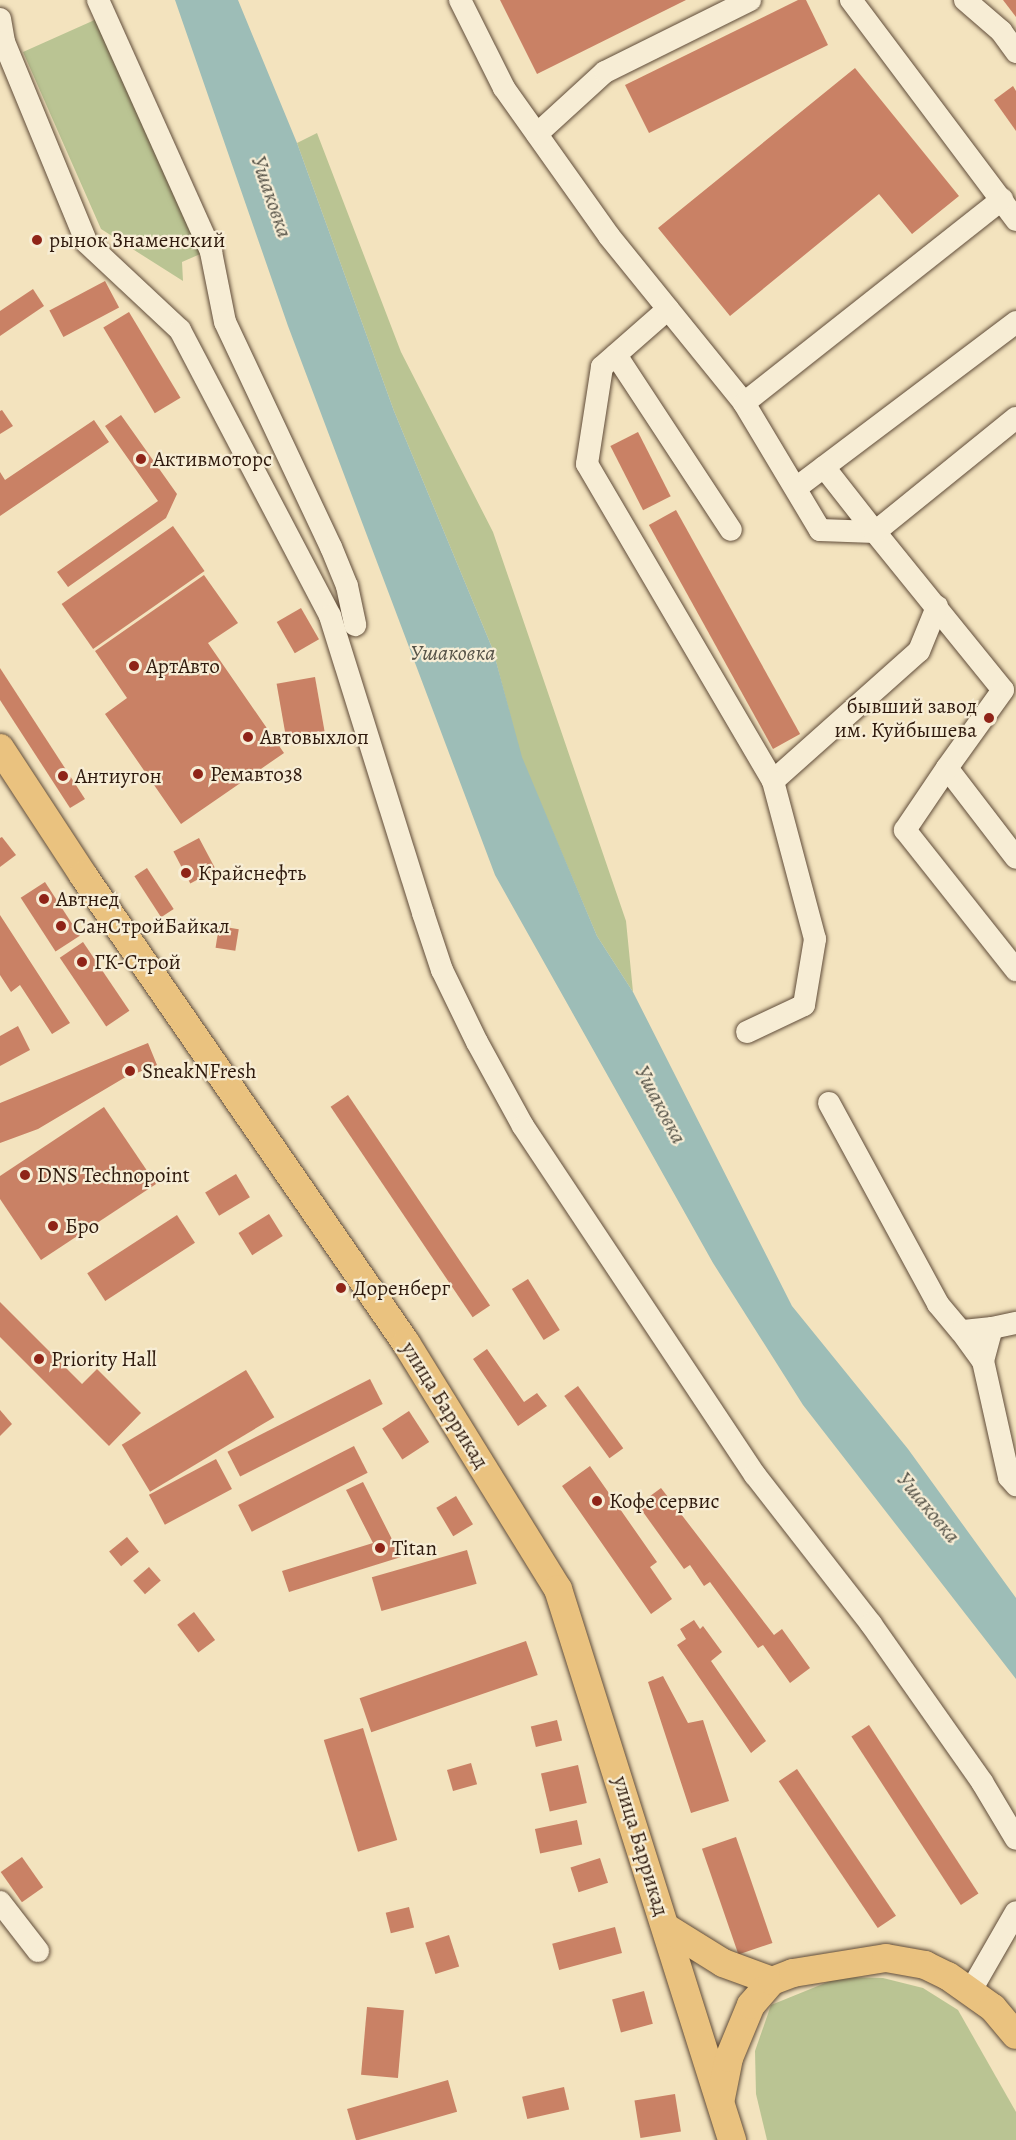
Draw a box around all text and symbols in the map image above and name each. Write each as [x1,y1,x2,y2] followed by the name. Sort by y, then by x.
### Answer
[245,152,297,242] water label: Ушаковка
[49,227,225,253] place label: рынок Знаменский
[30,233,44,247] marker: рынок Знаменский
[153,446,272,472] place label: Активмоторс
[134,452,148,466] marker: Активмоторс
[410,641,496,667] water label: Ушаковка
[146,653,220,679] place label: АртАвто
[127,659,141,673] marker: АртАвто
[834,693,977,743] place label: бывший завод им. Куйбышева
[982,711,996,725] marker: бывший завод им. Куйбышева
[260,724,369,750] place label: Автовыхлоп
[241,730,255,744] marker: Автовыхлоп
[210,761,303,787] place label: Ремавто38
[75,763,162,789] place label: Антиугон
[191,767,205,781] marker: Ремавто38
[56,769,70,783] marker: Антиугон
[198,860,306,886] place label: Крайснефть
[179,866,193,880] marker: Крайснефть
[56,886,119,912] place label: Автнед
[37,892,51,906] marker: Автнед
[73,913,230,939] place label: СанСтройБайкал
[54,919,68,933] marker: СанСтройБайкал
[94,949,181,975] place label: ГК-Строй
[75,955,89,969] marker: ГК-Строй
[142,1058,256,1084] place label: SneakNFresh
[628,1061,692,1149] water label: Ушаковка
[123,1064,137,1078] marker: SneakNFresh
[37,1162,190,1188] place label: DNS Technopoint
[18,1168,32,1182] marker: DNS Technopoint
[65,1213,99,1239] place label: Бро
[46,1219,60,1233] marker: Бро
[353,1275,450,1301] place label: Доренберг
[334,1281,348,1295] marker: Доренберг
[396,1337,494,1473] street label: улица Баррикад
[51,1346,157,1372] place label: Priority Hall
[32,1352,46,1366] marker: Priority Hall
[891,1467,965,1549] water label: Ушаковка
[609,1488,720,1514] place label: Кофе сервис
[590,1494,604,1508] marker: Кофе сервис
[392,1535,437,1561] place label: Titan
[373,1541,387,1555] marker: Titan
[608,1773,674,1919] street label: улица Баррикад

